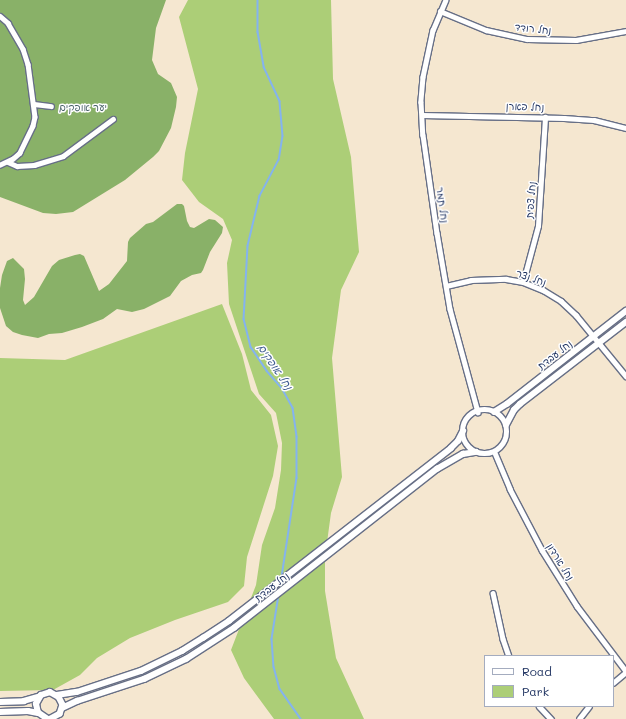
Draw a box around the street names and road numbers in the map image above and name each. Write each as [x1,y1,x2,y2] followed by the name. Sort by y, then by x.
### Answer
[514,21,552,37] street label: נחל רודד
[506,100,544,114] street label: נחל פארן
[523,181,539,219] street label: נחל צפית
[434,186,450,224] street label: נחל תמר
[514,267,548,289] street label: נחל נצר
[535,338,575,372] street label: נחל עבדת
[544,541,576,583] street label: נחל ארדון
[252,570,292,604] street label: נחל עבדת

